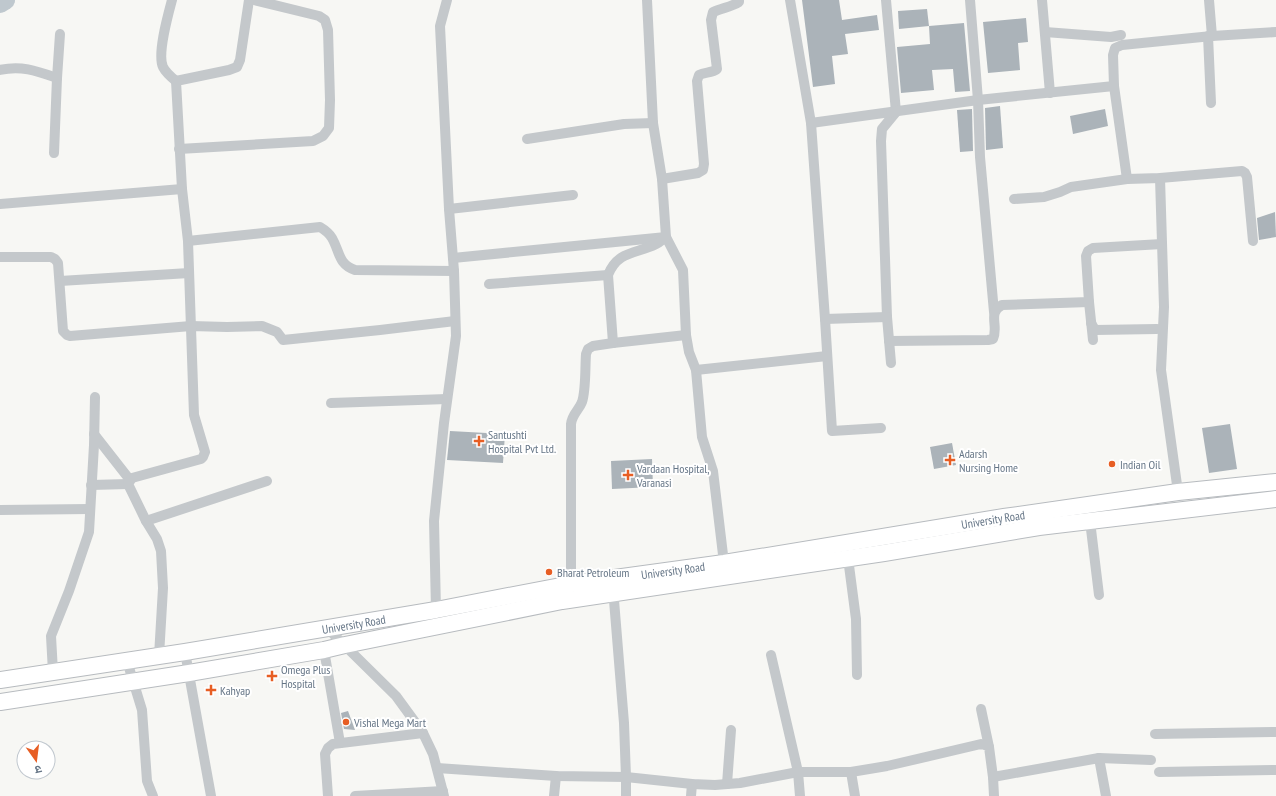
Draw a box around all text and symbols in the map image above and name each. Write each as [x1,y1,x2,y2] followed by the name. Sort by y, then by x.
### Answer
[488,427,556,456] place label: Santushti Hospital Pvt Ltd.
[473,435,485,447] marker: Santushti Hospital Pvt Ltd.
[959,446,1018,475] place label: Adarsh Nursing Home
[944,454,956,466] marker: Adarsh Nursing Home
[1120,457,1161,472] place label: Indian Oil
[1107,459,1117,469] marker: Indian Oil
[636,461,709,490] place label: Vardaan Hospital, Varanasi
[622,469,634,481] marker: Vardaan Hospital, Varanasi
[960,507,1026,531] street label: University Road
[640,558,706,582] street label: University Road
[557,565,629,580] place label: Bharat Petroleum
[544,567,554,577] marker: Bharat Petroleum
[321,611,386,636] street label: University Road
[281,662,330,691] place label: Omega Plus Hospital
[266,670,278,682] marker: Omega Plus Hospital
[220,683,250,698] place label: Kahyap
[205,684,217,696] marker: Kahyap
[353,715,427,730] place label: Vishal Mega Mart
[341,717,351,727] marker: Vishal Mega Mart
[16,740,56,780] north arrow
[33,762,43,777] text: उ

